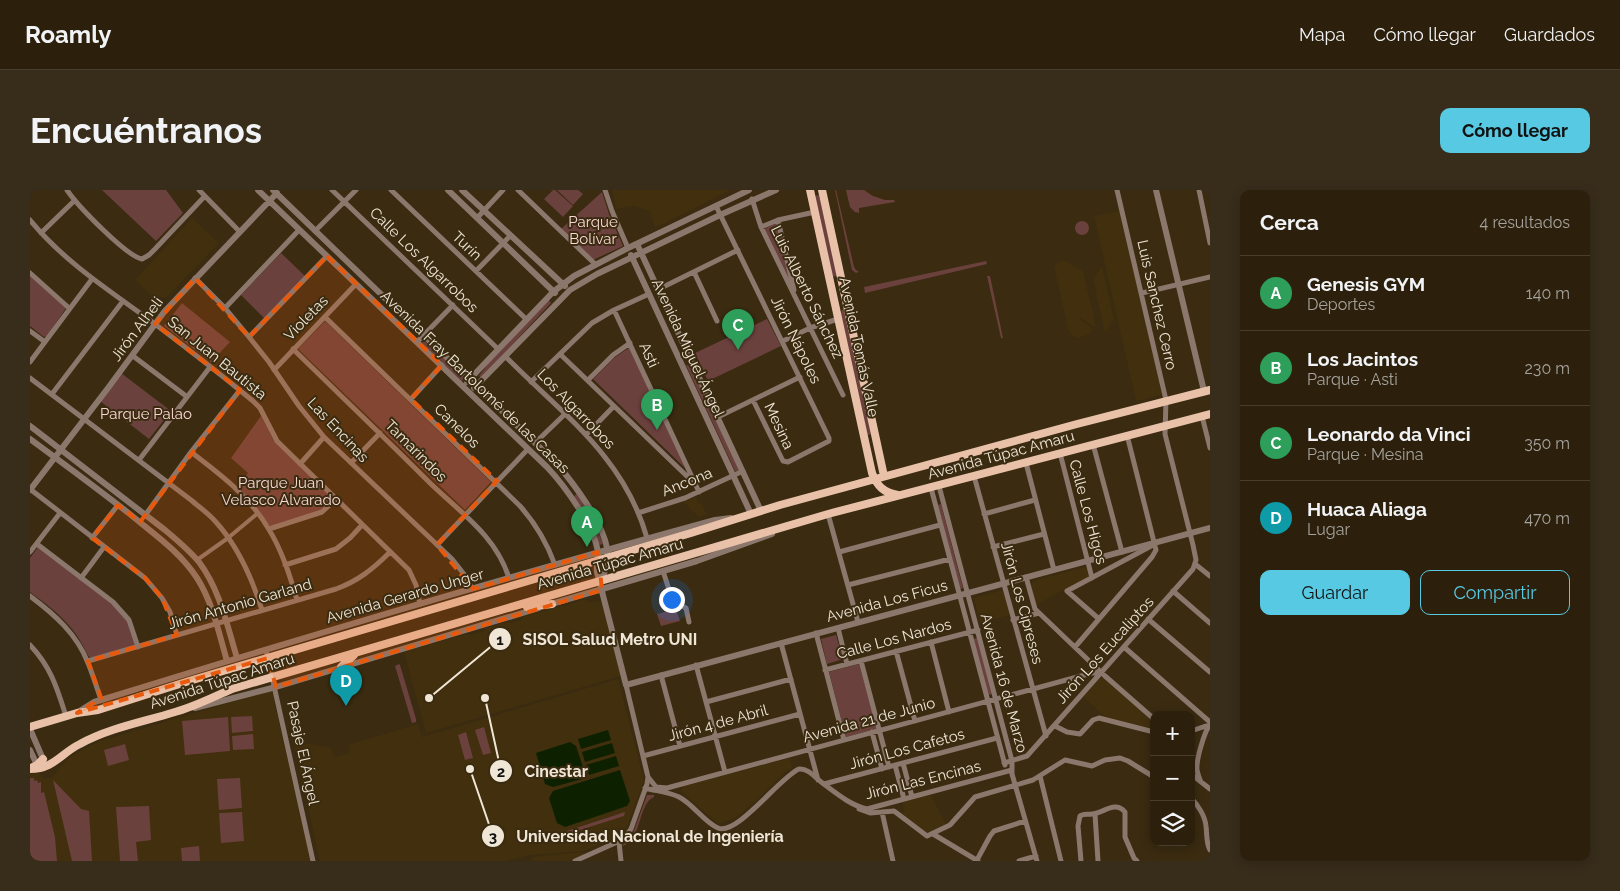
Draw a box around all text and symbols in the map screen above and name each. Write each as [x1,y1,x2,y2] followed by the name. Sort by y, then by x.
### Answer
[25,20,111,49] text: Roamly
[1299,24,1345,45] text: Mapa
[1373,24,1476,45] text: Cómo llegar
[1504,24,1595,45] text: Guardados
[1440,108,1590,153] button: Cómo llegar
[30,110,262,151] text: Encuéntranos
[366,204,482,316] street label: Calle Los Algarrobos
[1260,210,1319,235] text: Cerca
[568,213,618,248] park label: Parque Bolívar
[1480,213,1570,232] text: 4 resultados
[767,223,847,361] street label: Luis Alberto Sánchez
[448,228,486,264] street label: Turín
[1133,238,1181,372] street label: Luis Sanchez Cerro
[1307,273,1425,295] text: Genesis GYM
[835,275,883,419] street label: Avenida Tomás Valle
[648,276,728,421] street label: Avenida Miguel Ángel
[1271,284,1281,303] text: A
[1526,284,1570,303] text: 140 m
[377,287,573,477] street label: Avenida Fray Bartolomé de las Casas
[280,292,332,344] street label: Violetas
[107,293,167,365] street label: Jirón Alheli
[767,293,825,387] street label: Jirón Nápoles
[1307,295,1375,314] text: Deportes
[722,309,754,350] pin: C
[164,313,270,403] street label: San Juan Bautista
[635,340,663,370] street label: Asti
[1307,348,1418,370] text: Los Jacintos
[1271,359,1281,378] text: B
[1525,359,1570,378] text: 230 m
[533,365,619,453] street label: Los Algarrobos
[1307,370,1398,389] text: Parque · Asti
[641,389,673,430] pin: B
[304,394,372,466] street label: Las Encinas
[431,400,483,452] street label: Canelos
[760,400,798,452] street label: Mesina
[100,405,192,423] park label: Parque Palao
[381,416,451,486] street label: Tamarindos
[1307,423,1471,445] text: Leonardo da Vinci
[926,427,1076,483] street label: Avenida Túpac Amaru
[1271,434,1281,453] text: C
[1524,434,1570,453] text: 350 m
[1307,445,1423,464] text: Parque · Mesina
[1065,458,1111,566] street label: Calle Los Higos
[659,464,715,500] street label: Ancona
[221,474,341,509] park label: Parque Juan Velasco Alvarado
[1307,498,1427,520] text: Huaca Aliaga
[571,506,603,547] pin: A
[1270,509,1282,528] text: D
[1524,509,1570,528] text: 470 m
[1307,520,1350,539] text: Lugar
[535,534,685,593] street label: Avenida Túpac Amaru
[997,540,1047,666] street label: Jirón Los Cipreses
[324,565,486,627] street label: Avenida Gerardo Unger
[1260,570,1410,615] button: Guardar
[1420,570,1570,615] button: Compartir
[166,575,314,633] street label: Jirón Antonio Garland
[824,576,950,626] street label: Avenida Los Ficus
[659,587,685,613] your location
[1052,593,1158,707] street label: Jirón Los Eucaliptos
[977,611,1031,755] street label: Avenida 16 de Marzo
[835,615,953,663] street label: Calle Los Nardos
[487,624,707,655] callout: SISOL Salud Metro UNI
[523,630,697,649] text: SISOL Salud Metro UNI
[496,631,504,649] text: 1
[147,649,297,713] street label: Avenida Túpac Amaru
[330,665,362,706] pin: D
[801,694,937,746] street label: Avenida 21 de Junio
[283,699,323,808] street label: Pasaje El Ángel
[666,701,771,745] street label: Jirón 4 de Abril
[1150,711,1195,846] map controls
[1150,711,1195,756] button: +
[847,725,967,773] street label: Jirón Los Cafetos
[489,756,598,787] callout: Cinestar
[1150,756,1195,801] button: −
[863,757,983,803] street label: Jirón Las Encinas
[524,762,588,781] text: Cinestar
[497,763,505,781] text: 2
[1150,801,1195,846] button: layers
[481,821,794,852] callout: Universidad Nacional de Ingeniería
[516,827,784,846] text: Universidad Nacional de Ingeniería
[489,828,497,846] text: 3

